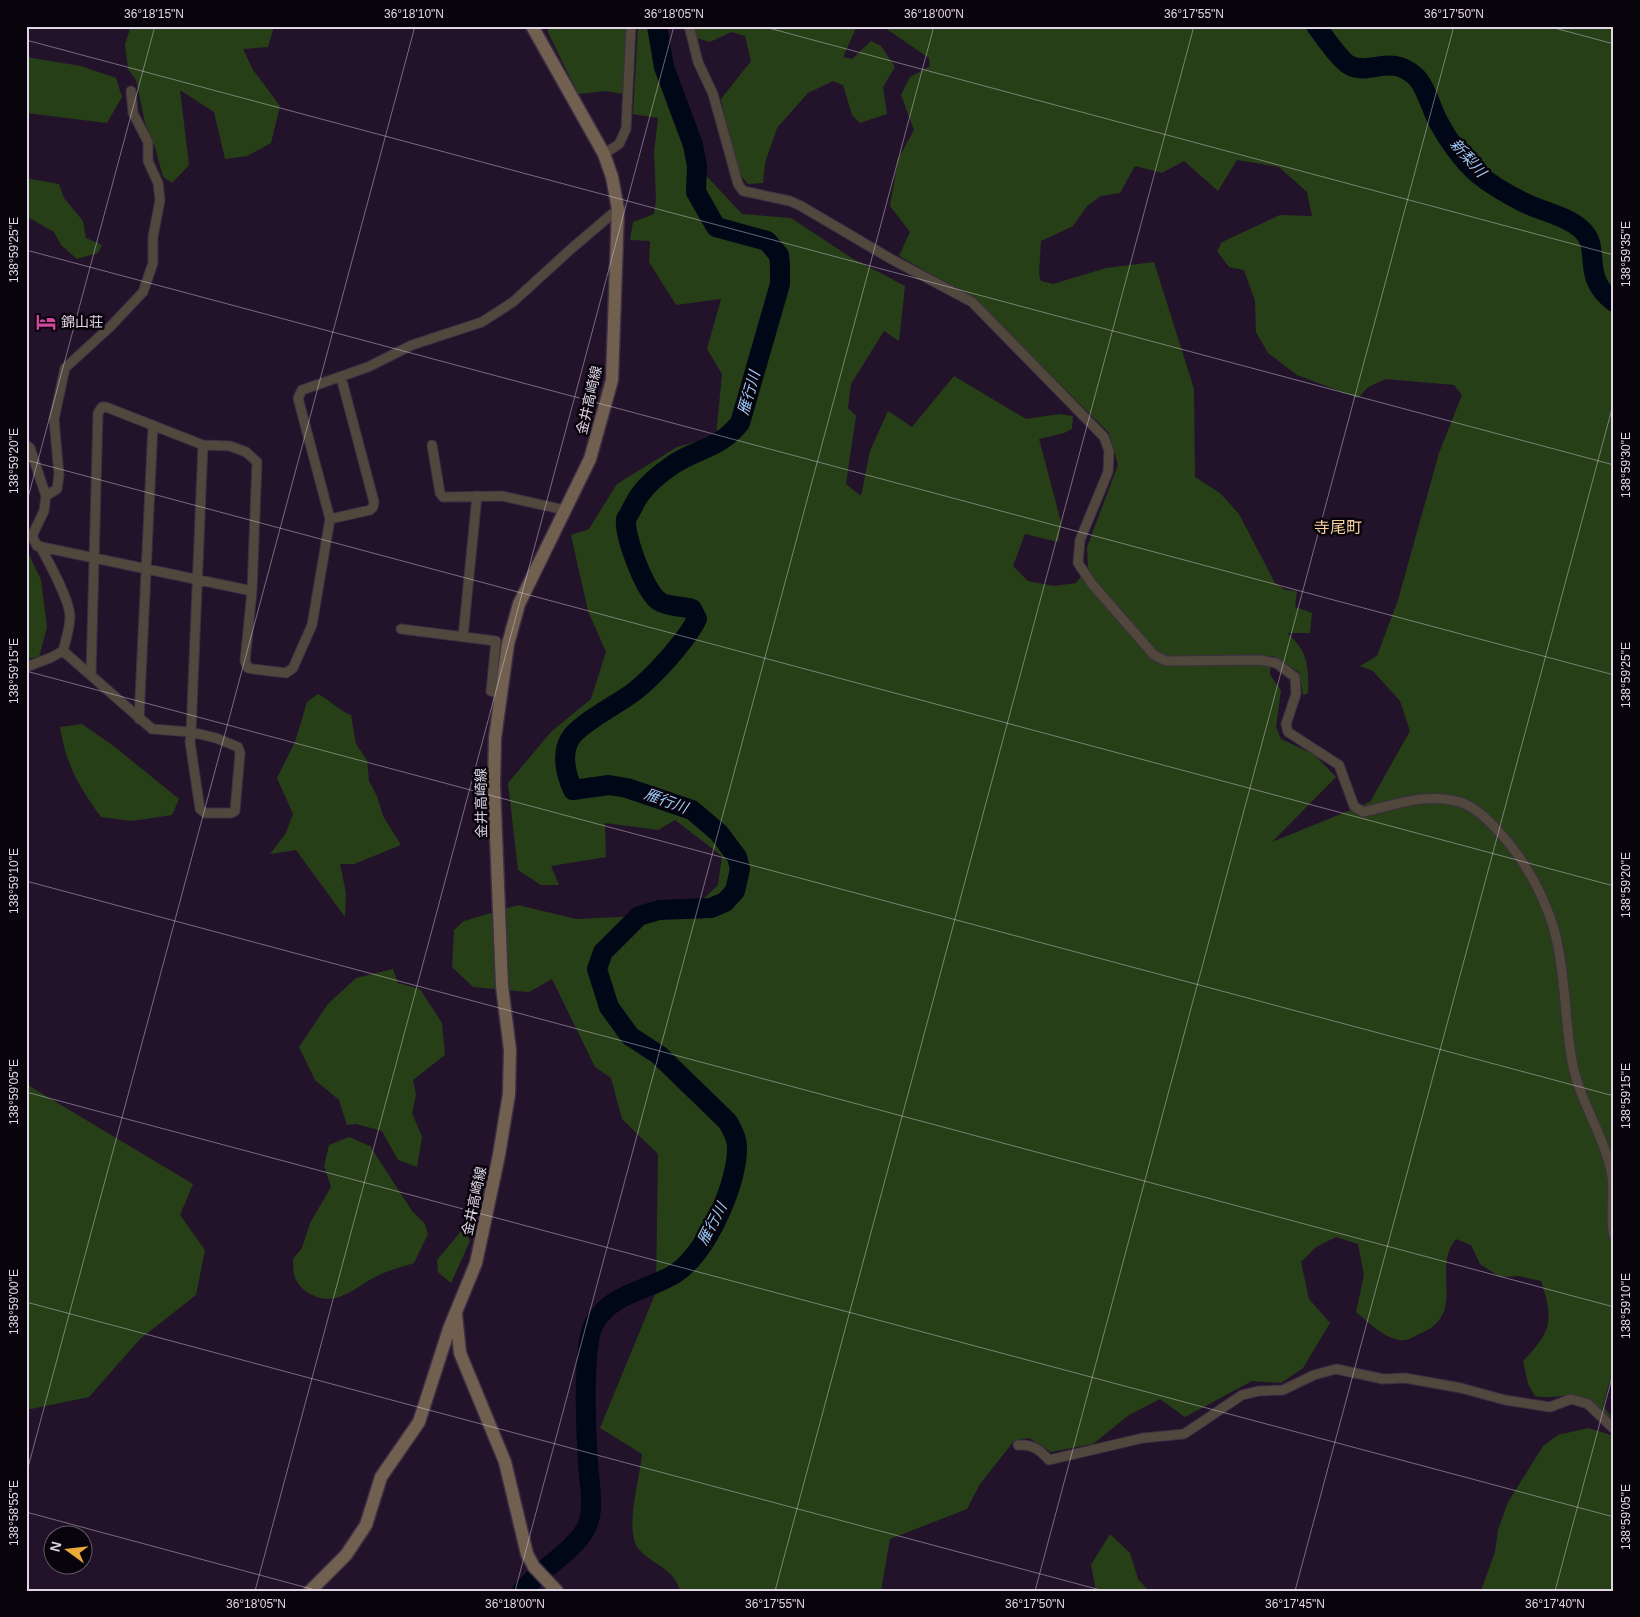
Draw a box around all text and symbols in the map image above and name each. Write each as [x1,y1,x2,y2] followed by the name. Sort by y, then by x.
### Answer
[124,7,184,21] text: 36°18'15"N
[384,7,444,21] text: 36°18'10"N
[644,7,704,21] text: 36°18'05"N
[904,7,964,21] text: 36°18'00"N
[1164,7,1224,21] text: 36°17'55"N
[1424,7,1484,21] text: 36°17'50"N
[1447,135,1491,182] water label: 新梨川
[7,217,21,283] text: 138°59'25"E
[1619,221,1633,287] text: 138°59'35"E
[35,311,57,333] hotel icon: 錦山荘
[61,314,103,330] place label: 錦山荘
[573,364,605,436] street label: 金井高崎線
[734,367,763,417] water label: 雁行川
[7,428,21,494] text: 138°59'20"E
[1619,432,1633,498] text: 138°59'30"E
[1314,519,1362,536] district label: 寺尾町
[7,638,21,704] text: 138°59'15"E
[1619,642,1633,708] text: 138°59'25"E
[472,768,490,838] street label: 金井高崎線
[642,785,692,817] water label: 雁行川
[7,848,21,914] text: 138°59'10"E
[1619,852,1633,918] text: 138°59'20"E
[7,1059,21,1125] text: 138°59'05"E
[1619,1063,1633,1129] text: 138°59'15"E
[459,1165,489,1237] street label: 金井高崎線
[693,1198,731,1248] water label: 雁行川
[7,1269,21,1335] text: 138°59'00"E
[1619,1273,1633,1339] text: 138°59'10"E
[7,1480,21,1546] text: 138°58'55"E
[1619,1484,1633,1550] text: 138°59'05"E
[42,1524,92,1574] north arrow
[46,1540,64,1554] text: N
[226,1597,286,1611] text: 36°18'05"N
[485,1597,545,1611] text: 36°18'00"N
[745,1597,805,1611] text: 36°17'55"N
[1005,1597,1065,1611] text: 36°17'50"N
[1265,1597,1325,1611] text: 36°17'45"N
[1525,1597,1585,1611] text: 36°17'40"N

